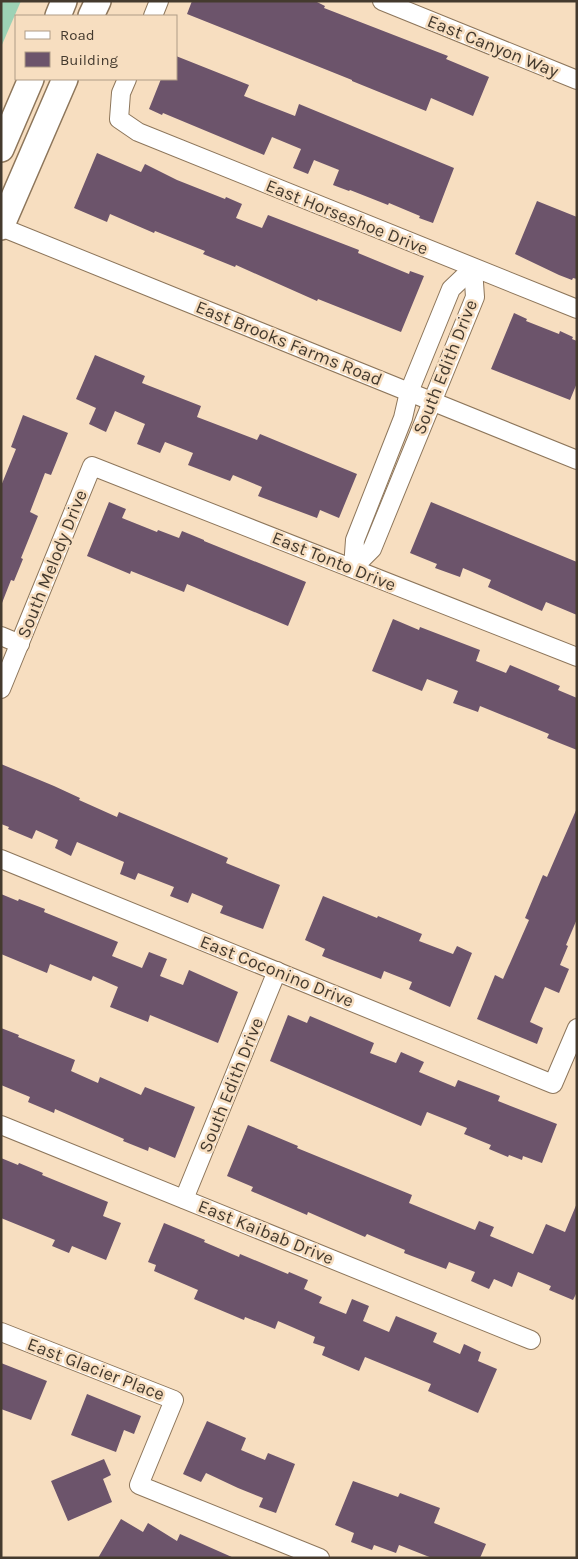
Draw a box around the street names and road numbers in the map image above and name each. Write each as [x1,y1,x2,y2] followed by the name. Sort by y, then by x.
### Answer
[424,10,562,83] street label: East Canyon Way
[263,174,431,260] street label: East Horseshoe Drive
[193,295,385,391] street label: East Brooks Farms Road
[408,296,482,438] street label: South Edith Drive
[12,487,92,641] street label: South Melody Drive
[269,526,399,596] street label: East Tonto Drive
[197,930,357,1012] street label: East Coconino Drive
[194,1014,268,1156] street label: South Edith Drive
[195,1195,337,1269] street label: East Kaibab Drive
[24,1333,168,1405] street label: East Glacier Place

